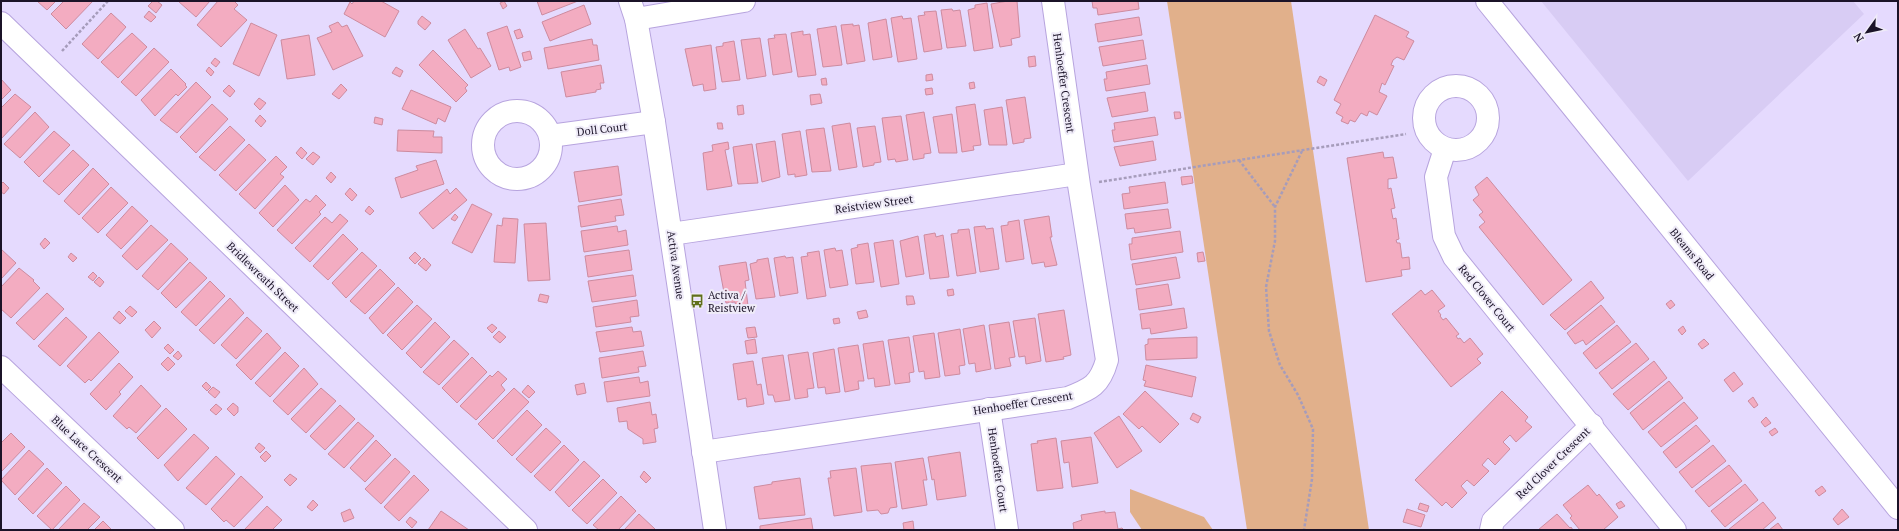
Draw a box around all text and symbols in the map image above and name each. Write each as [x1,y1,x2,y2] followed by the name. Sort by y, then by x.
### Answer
[1847,12,1887,52] north arrow
[1850,30,1867,45] text: N
[1050,32,1078,134] street label: Henhoeffer Crescent
[576,119,628,139] street label: Doll Court
[834,192,914,216] street label: Reistview Street
[1667,225,1717,283] street label: Bleams Road
[664,230,688,301] street label: Activa Avenue
[224,239,302,315] street label: Bridlewreath Street
[1456,261,1518,335] street label: Red Clover Court
[708,288,756,315] place label: Activa / Reistview
[689,293,705,309] bus stop icon: Activa / Reistview
[972,388,1074,418] street label: Henhoeffer Crescent
[49,413,125,485] street label: Blue Lace Crescent
[1513,424,1593,502] street label: Red Clover Crescent
[985,427,1011,513] street label: Henhoeffer Court

